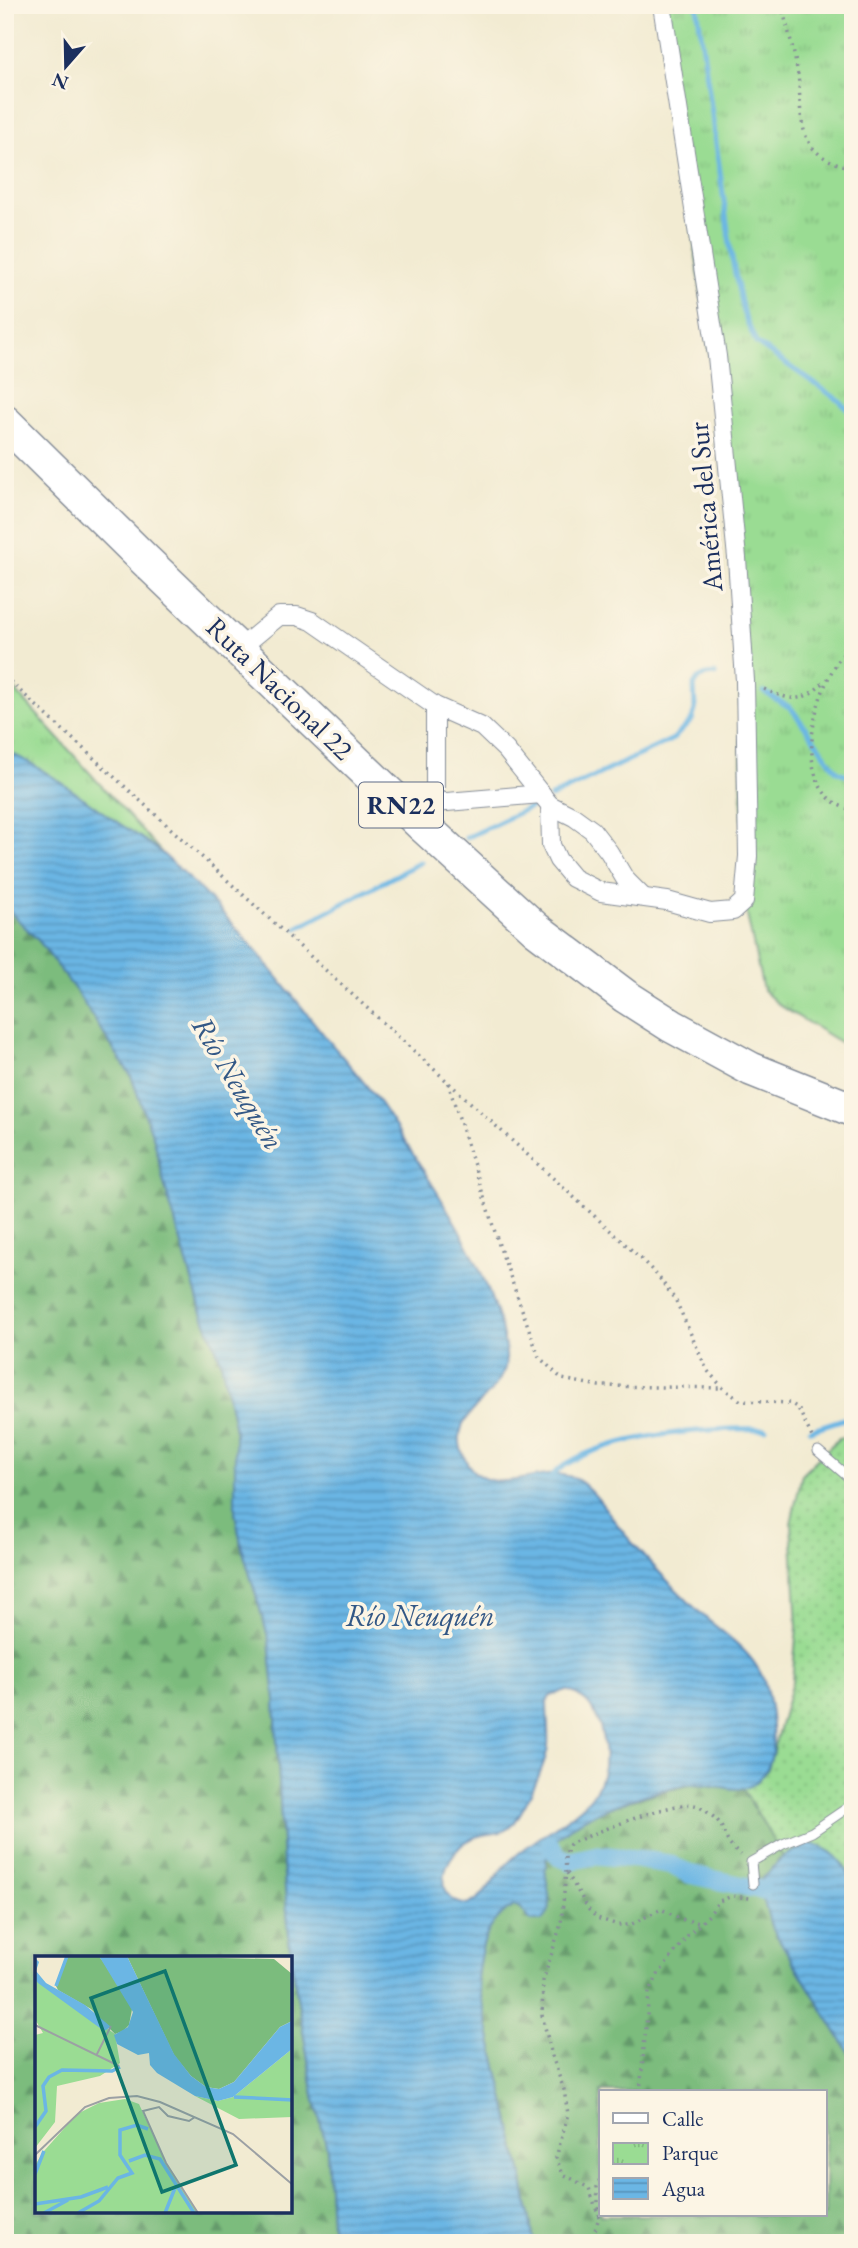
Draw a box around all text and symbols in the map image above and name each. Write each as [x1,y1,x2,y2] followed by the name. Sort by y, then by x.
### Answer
[32,32,102,102] north arrow
[48,67,72,96] text: N
[680,420,730,595] street label: América del Sur
[199,609,362,768] street label: Ruta Nacional 22
[359,782,443,828] road number: RN22
[182,1009,294,1157] water label: Río Neuquén
[345,1596,495,1636] water label: Río Neuquén
[35,1956,292,2213] inset map
[599,2090,826,2216] legend
[662,2105,704,2132] text: Calle
[662,2139,718,2166] text: Parque
[661,2175,706,2202] text: Agua

